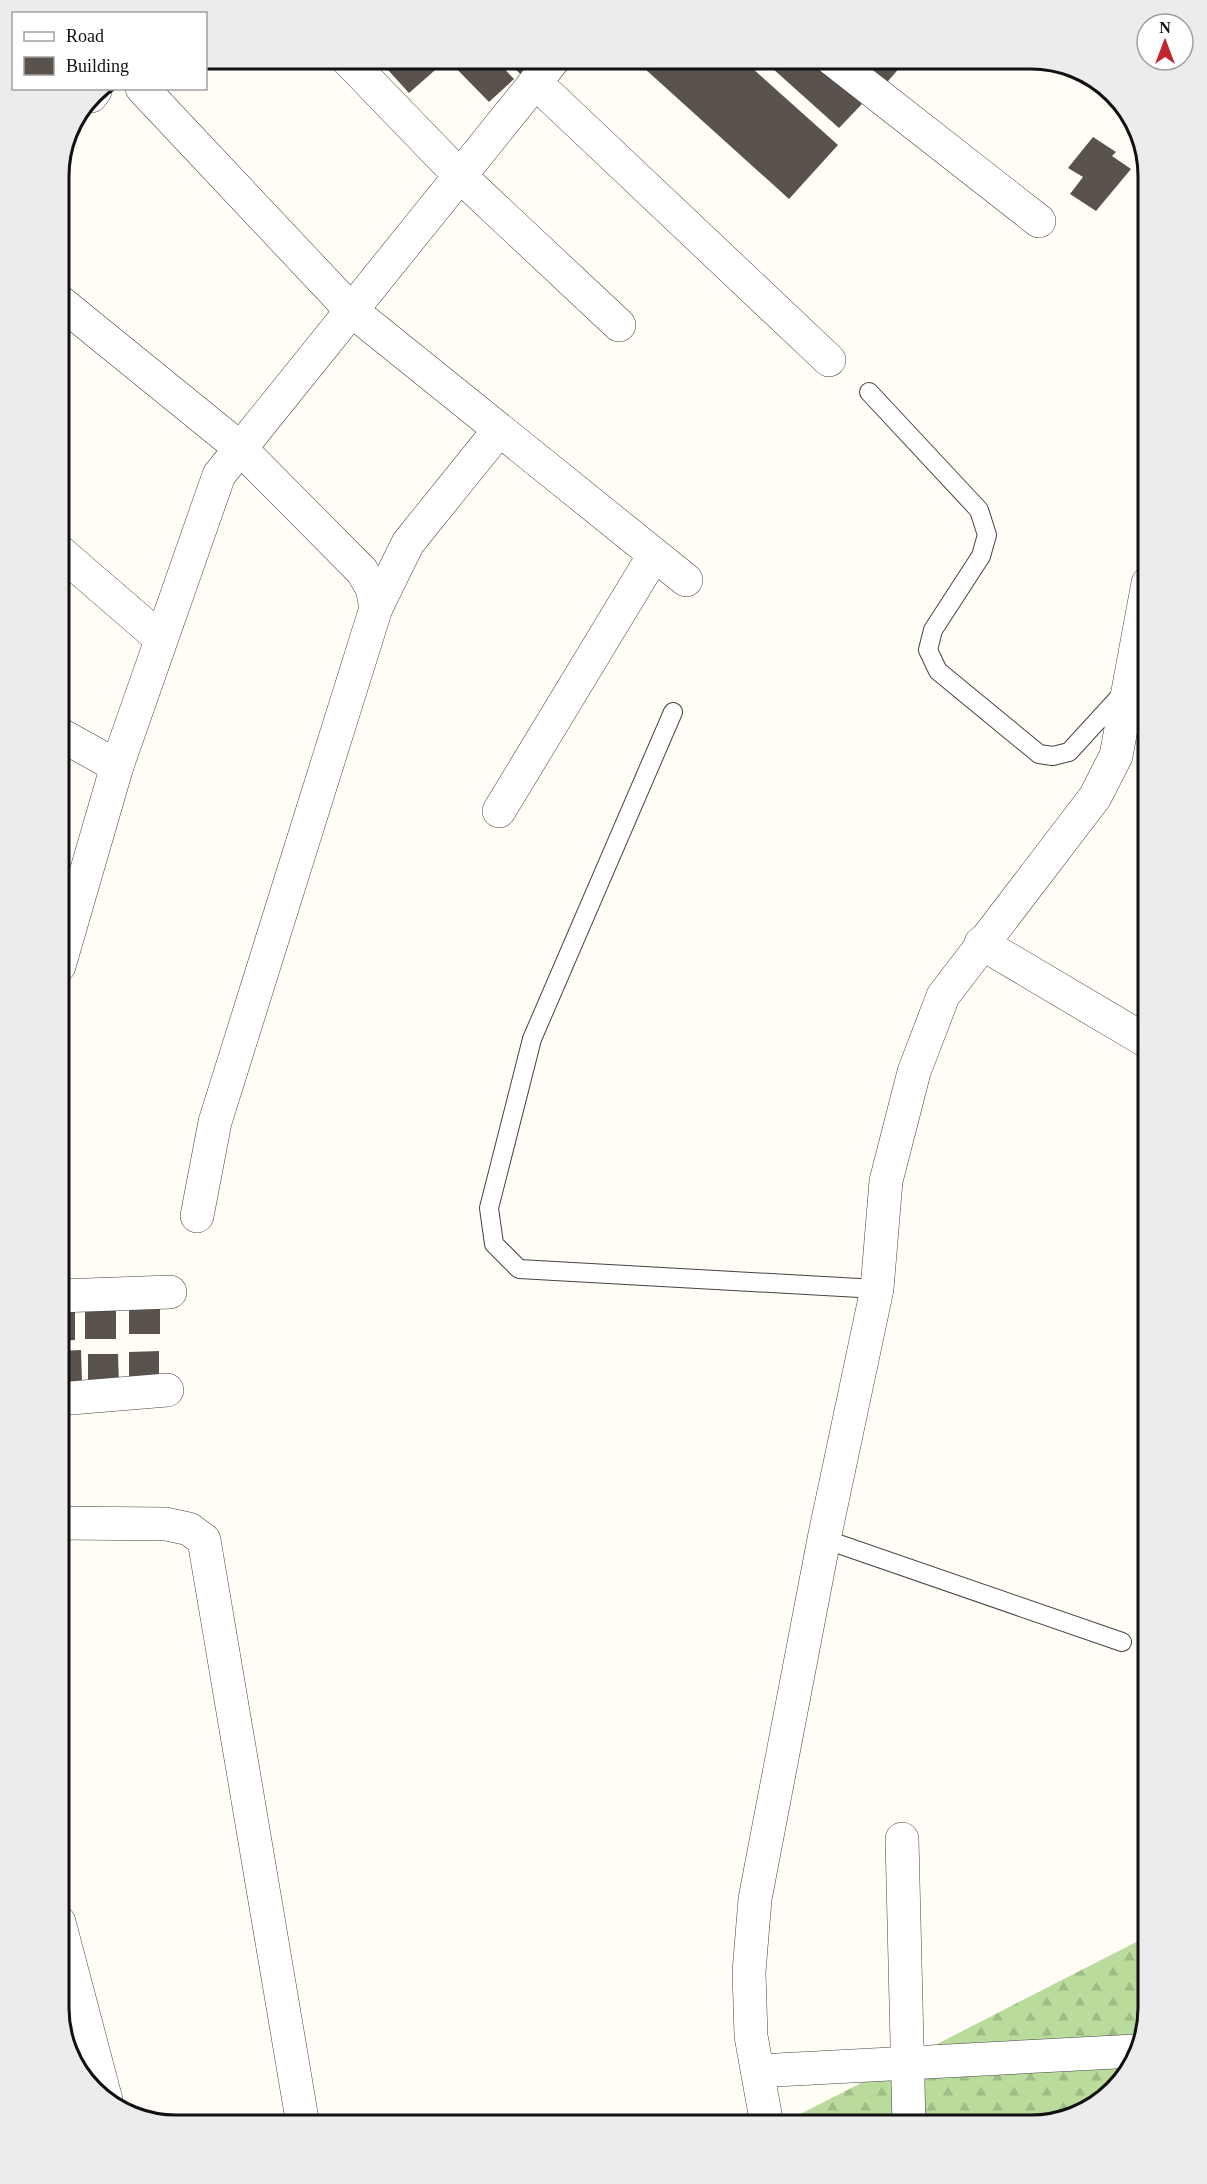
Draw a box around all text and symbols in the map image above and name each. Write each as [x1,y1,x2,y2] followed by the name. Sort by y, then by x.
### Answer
[12,12,207,90] legend
[1135,12,1195,72] north arrow
[1159,19,1171,36] text: N
[66,26,104,46] text: Road
[66,56,129,76] text: Building

